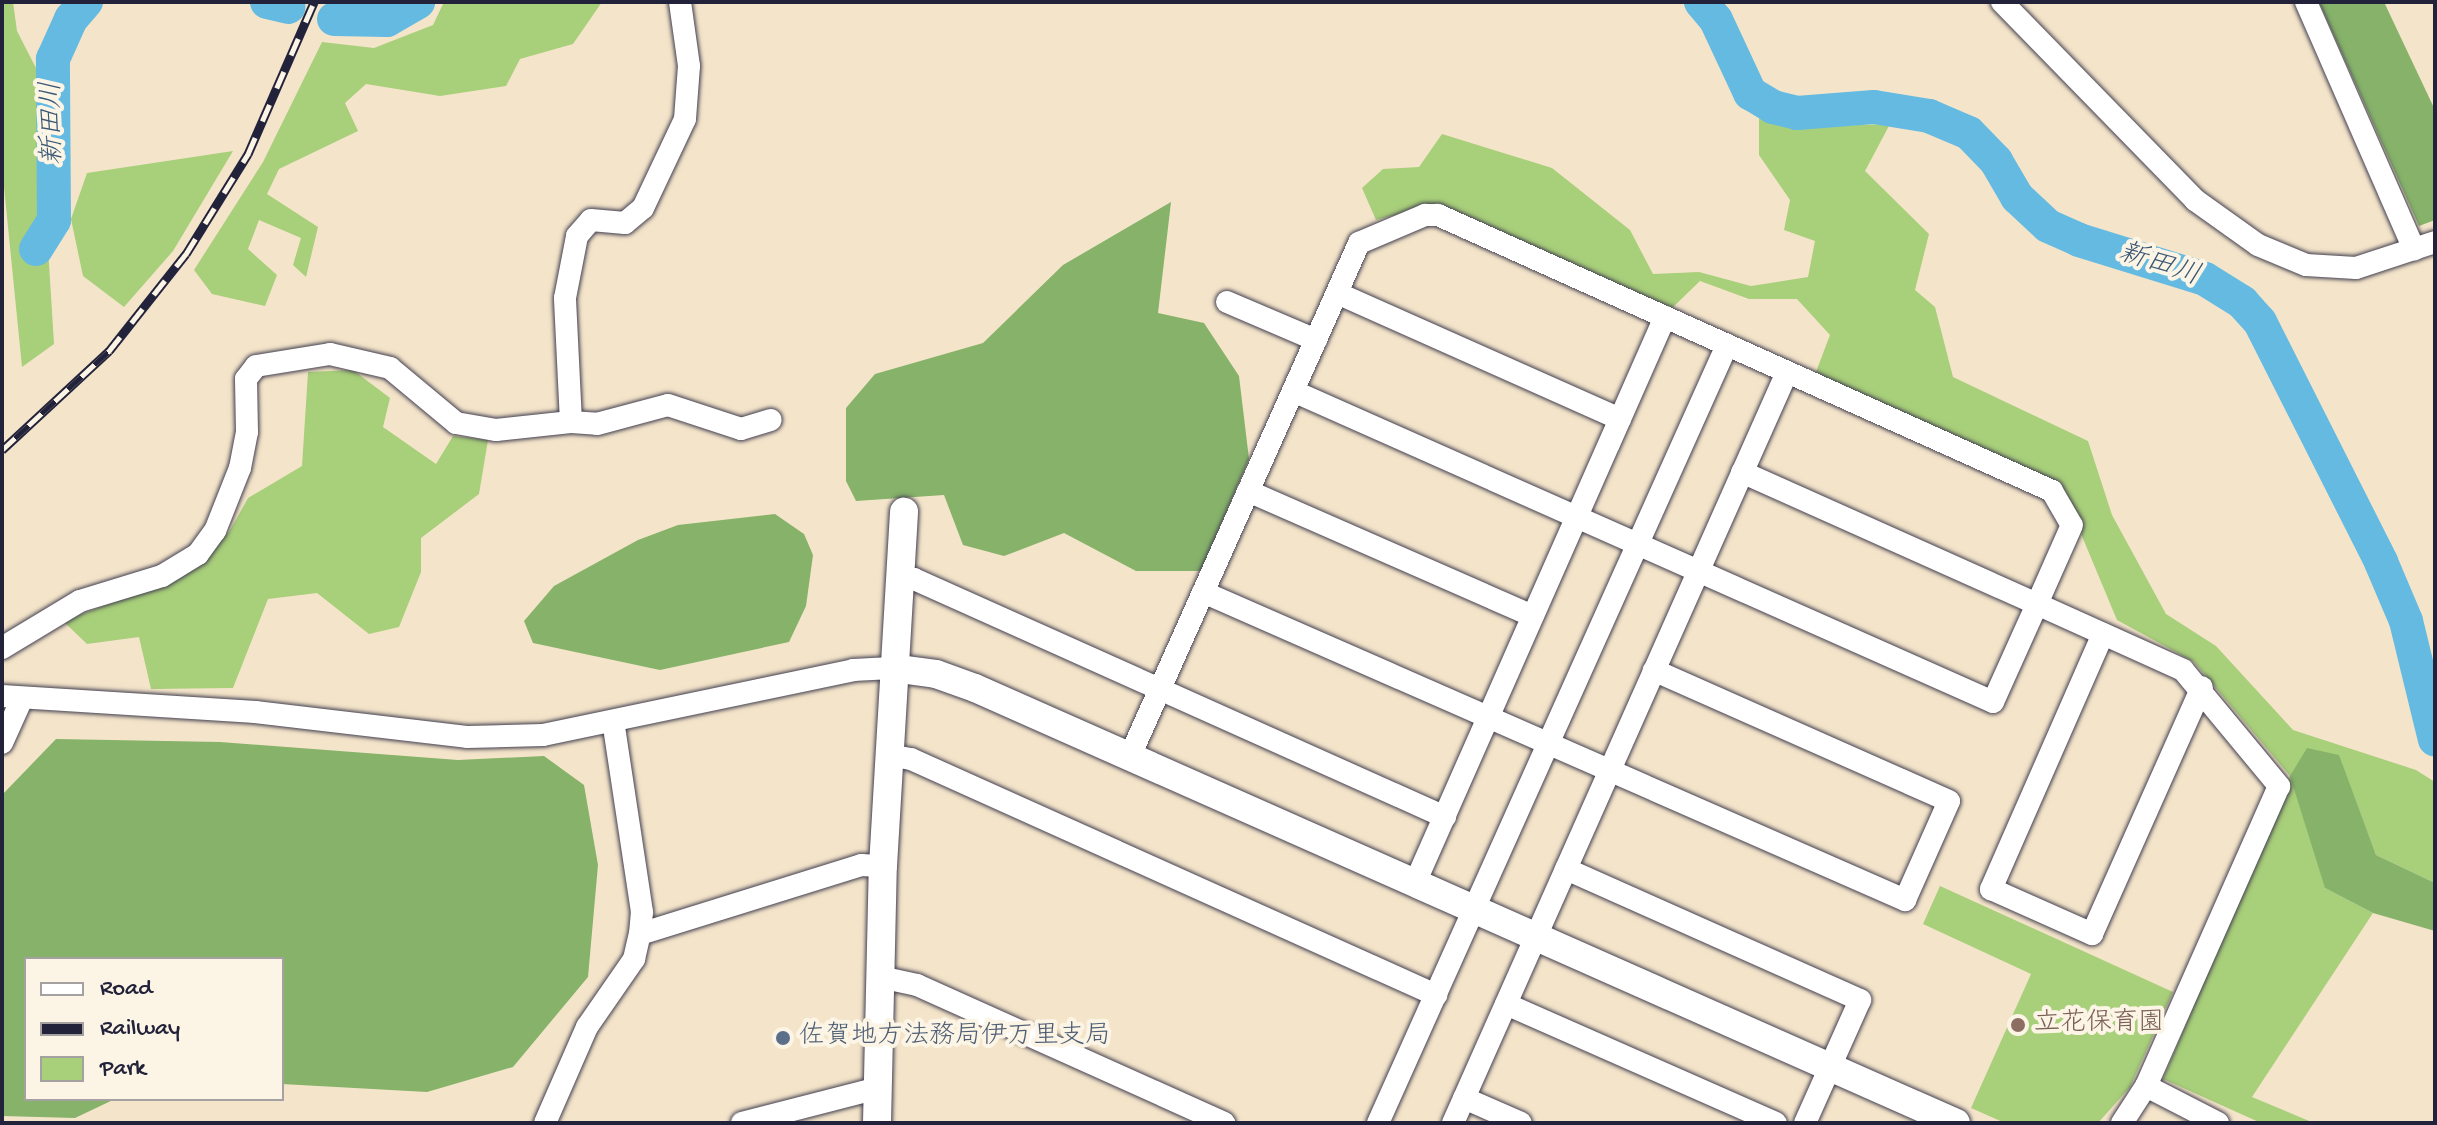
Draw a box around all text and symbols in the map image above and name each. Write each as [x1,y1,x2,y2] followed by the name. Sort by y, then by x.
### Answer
[36,81,72,165] water label: 新田川
[2114,237,2204,295] water label: 新田川
[24,957,284,1101] legend
[100,975,152,1004] text: Road
[2034,1009,2164,1041] place label: 立花保育園
[100,1015,180,1044] text: Railway
[2009,1016,2027,1034] marker: 立花保育園
[799,1022,1111,1054] place label: 佐賀地方法務局伊万里支局
[774,1029,792,1047] marker: 佐賀地方法務局伊万里支局
[100,1055,146,1084] text: Park

